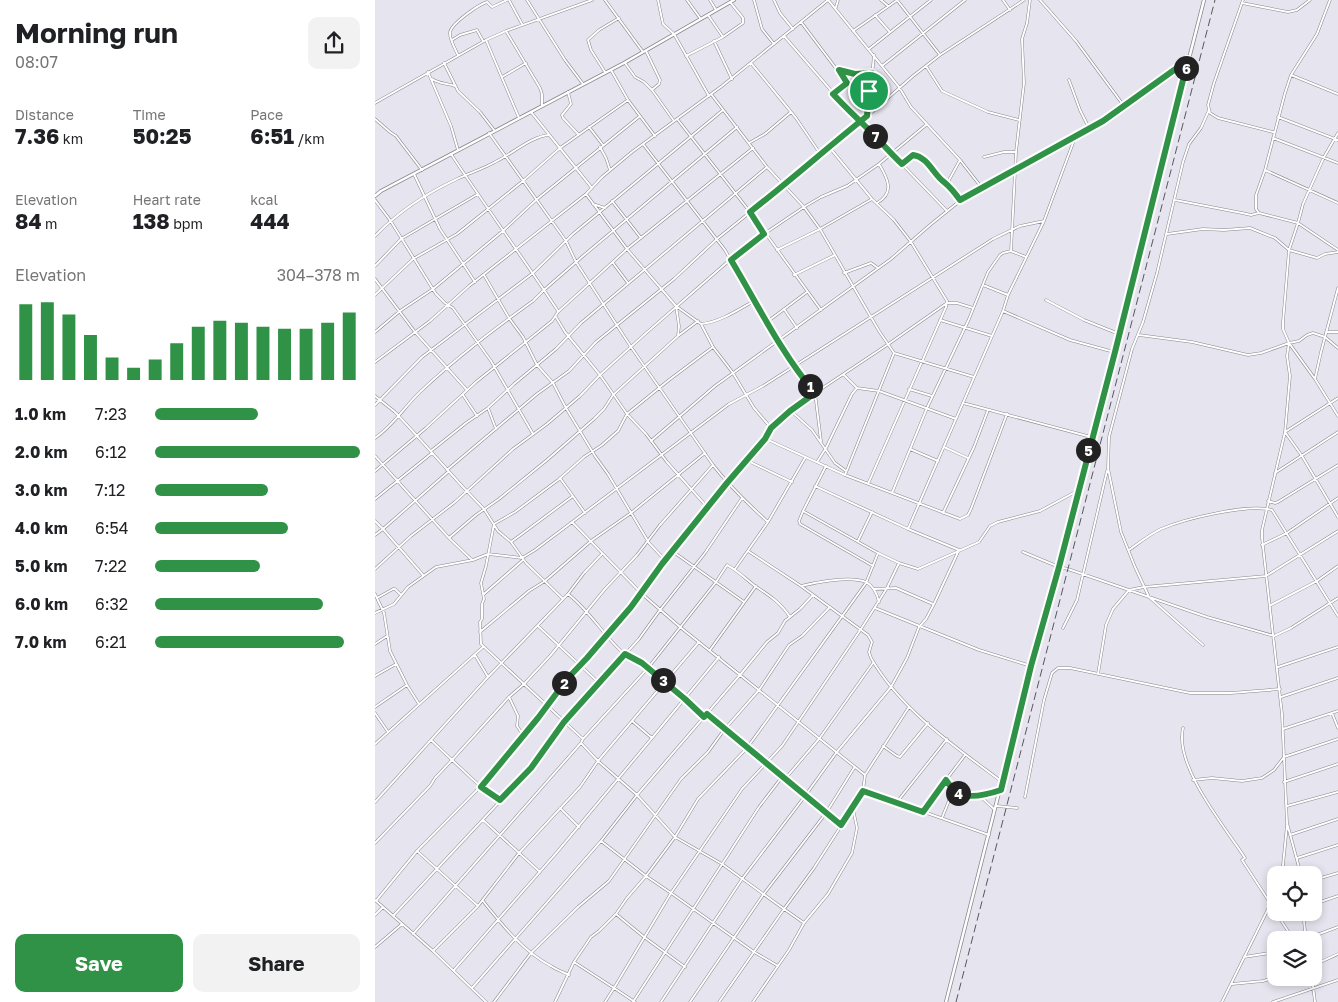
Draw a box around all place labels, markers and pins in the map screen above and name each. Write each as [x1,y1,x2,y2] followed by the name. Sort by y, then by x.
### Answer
[1173,56,1199,80] pin: 6
[848,70,890,112] pin
[863,124,887,148] pin: 7
[797,374,823,398] pin: 1
[1075,438,1101,462] pin: 5
[651,668,675,692] pin: 3
[551,670,577,696] pin: 2
[945,780,971,806] pin: 4

